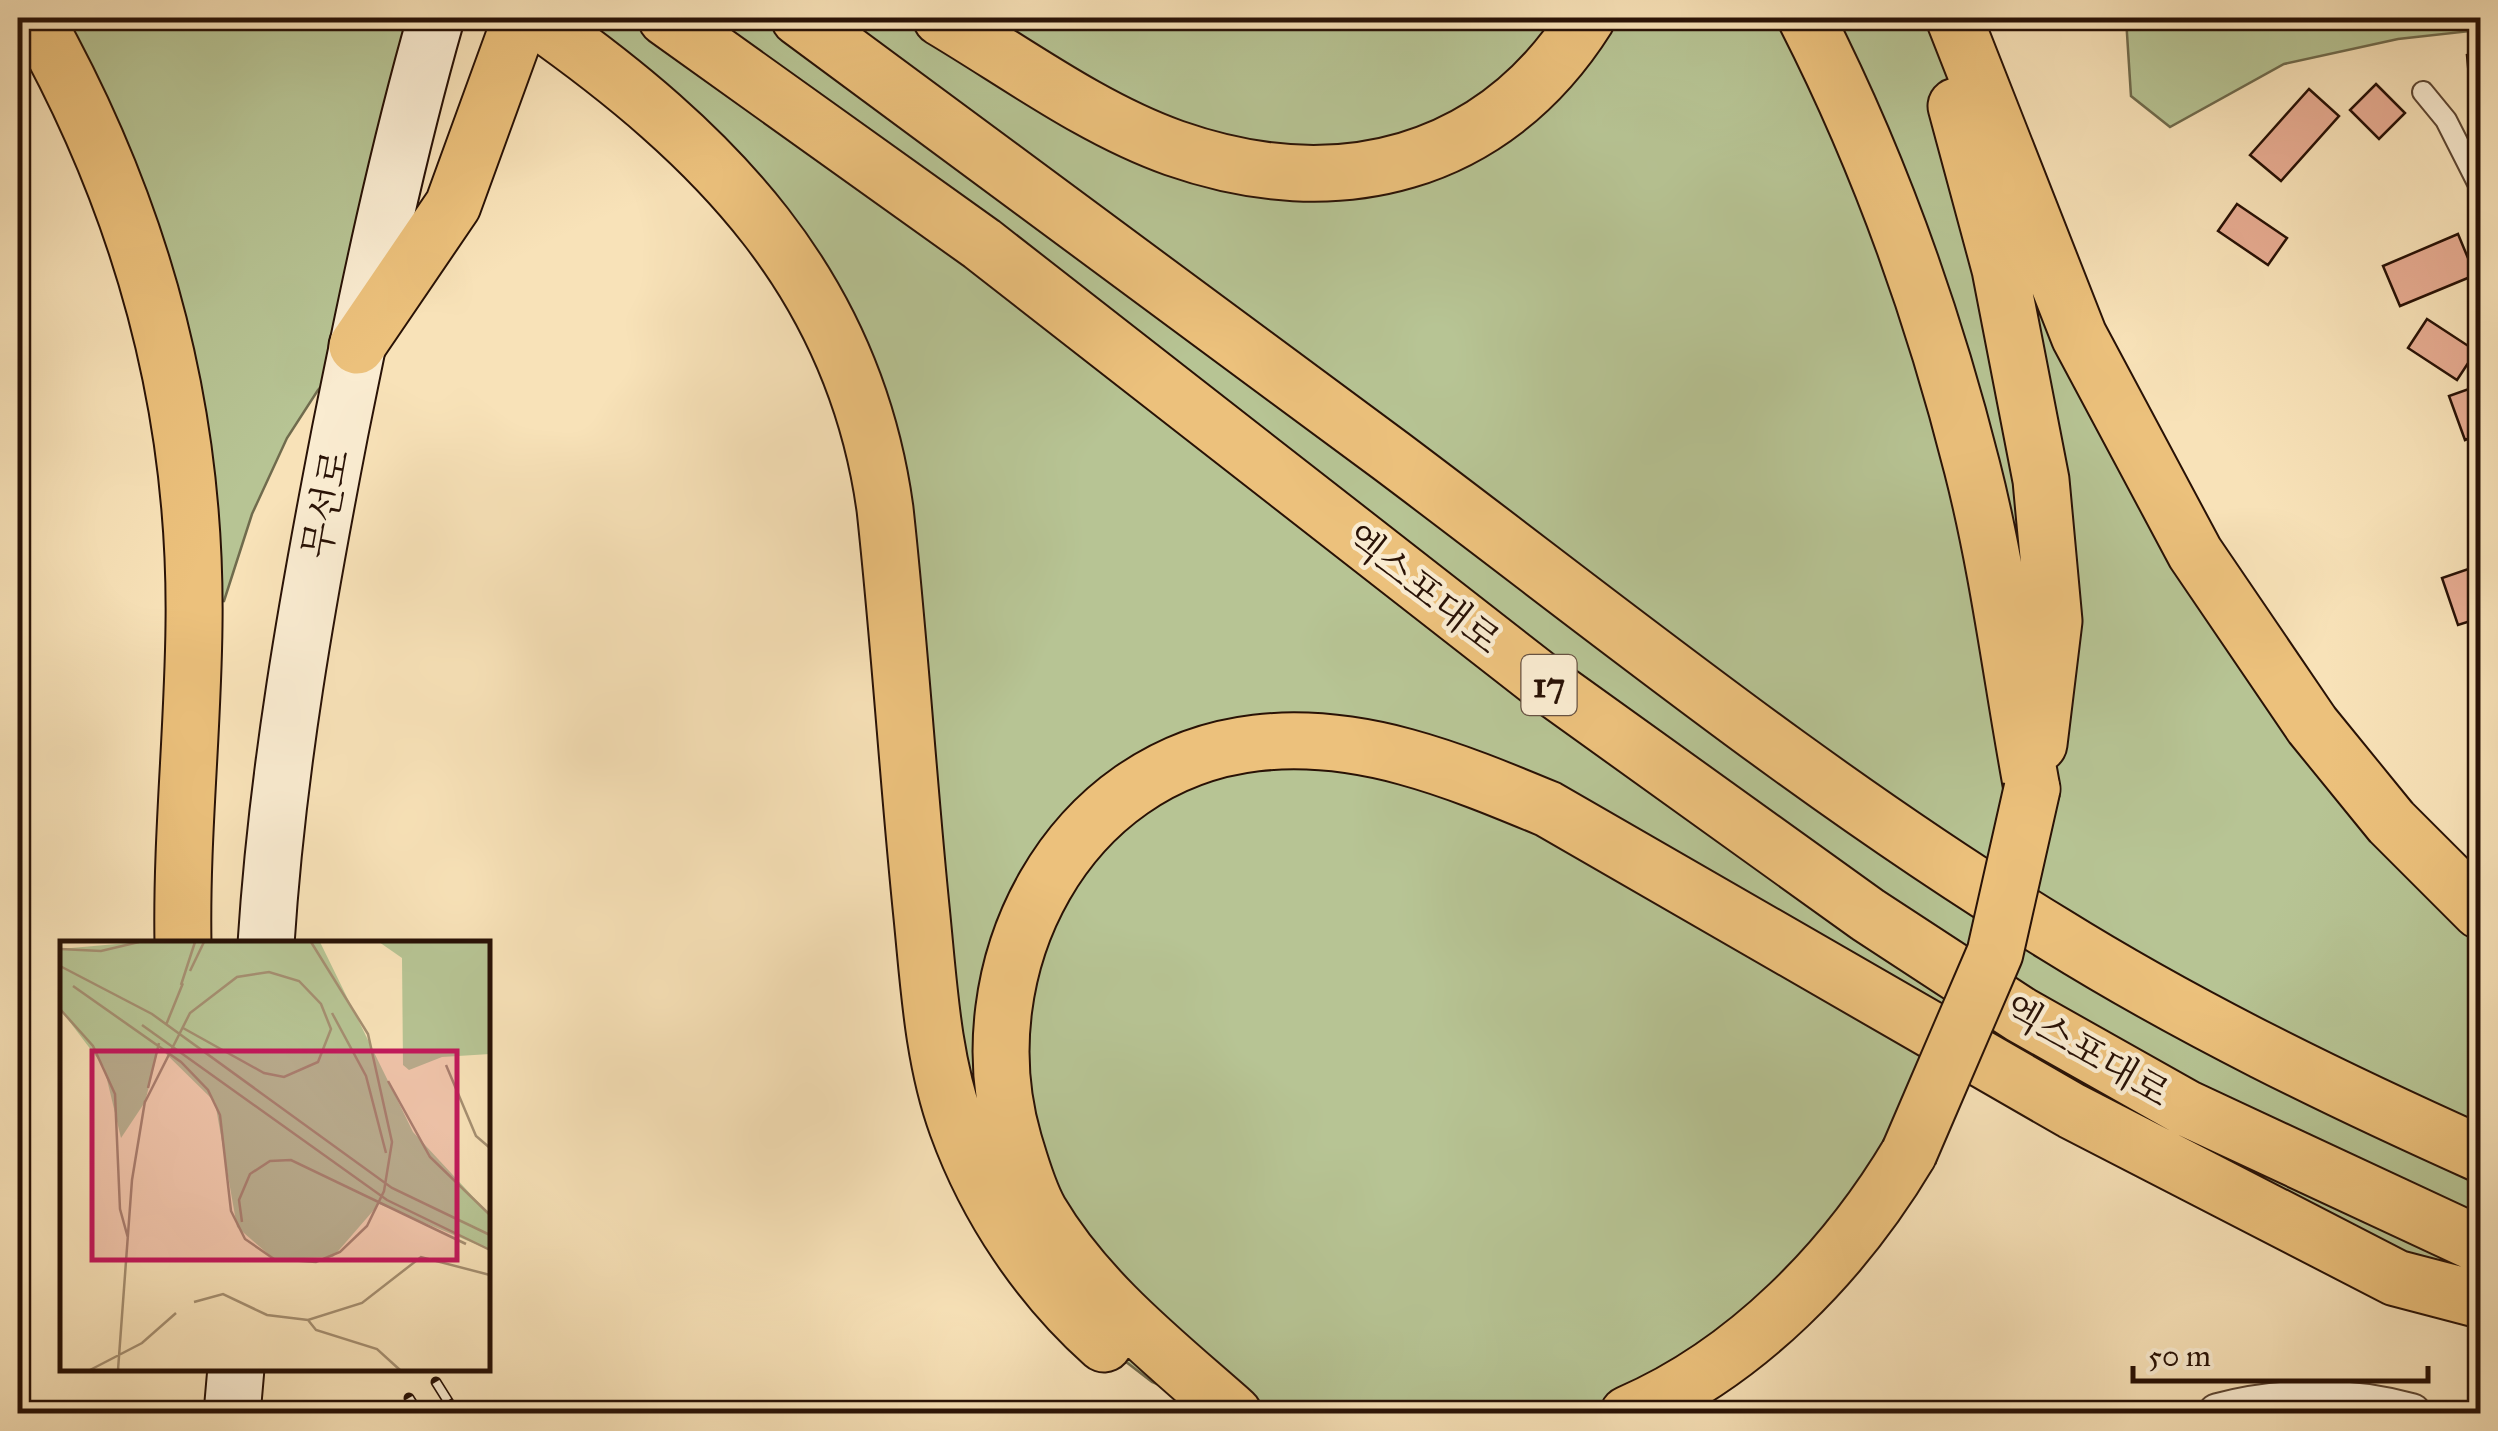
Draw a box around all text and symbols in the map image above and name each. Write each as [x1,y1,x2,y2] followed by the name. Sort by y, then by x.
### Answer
[293,446,359,562] street label: 무선로
[1337,514,1509,664] street label: 엑스포대로
[1522,655,1576,715] road number: 17
[60,941,490,1371] inset map
[1996,985,2178,1117] street label: 엑스포대로
[2133,1321,2428,1383] scale bar
[2148,1338,2211,1374] text: 50 m

